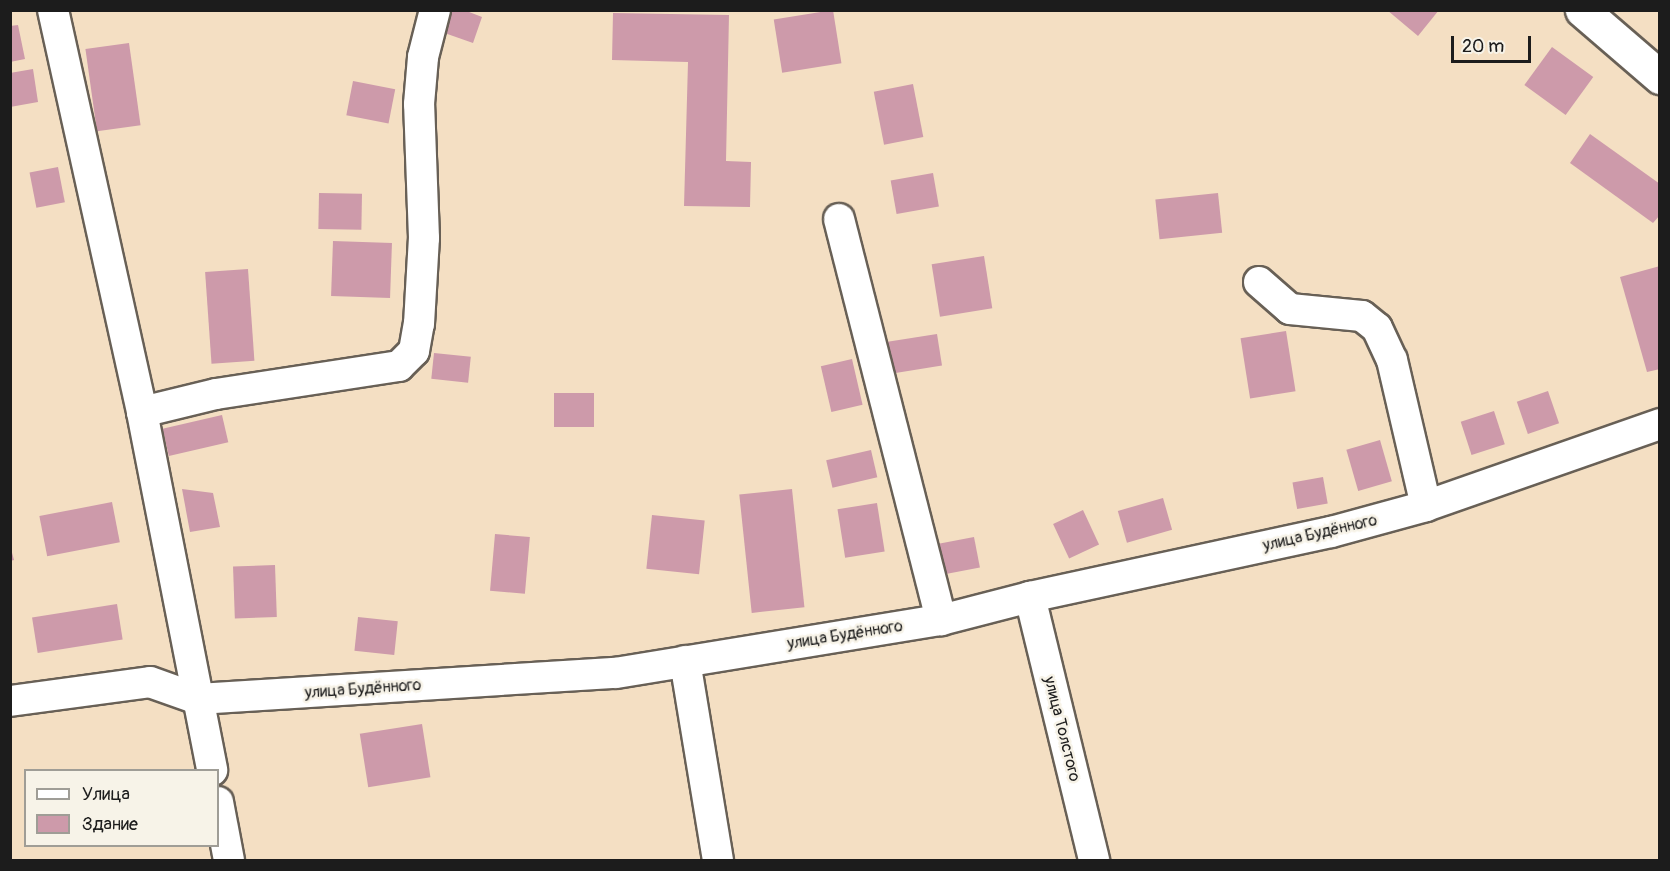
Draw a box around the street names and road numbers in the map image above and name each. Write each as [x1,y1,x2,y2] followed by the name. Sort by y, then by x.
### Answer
[1261,511,1379,555] street label: улица Будённого
[786,616,904,654] street label: улица Будённого
[1040,674,1084,784] street label: улица Толстого
[304,675,422,703] street label: улица Будённого

